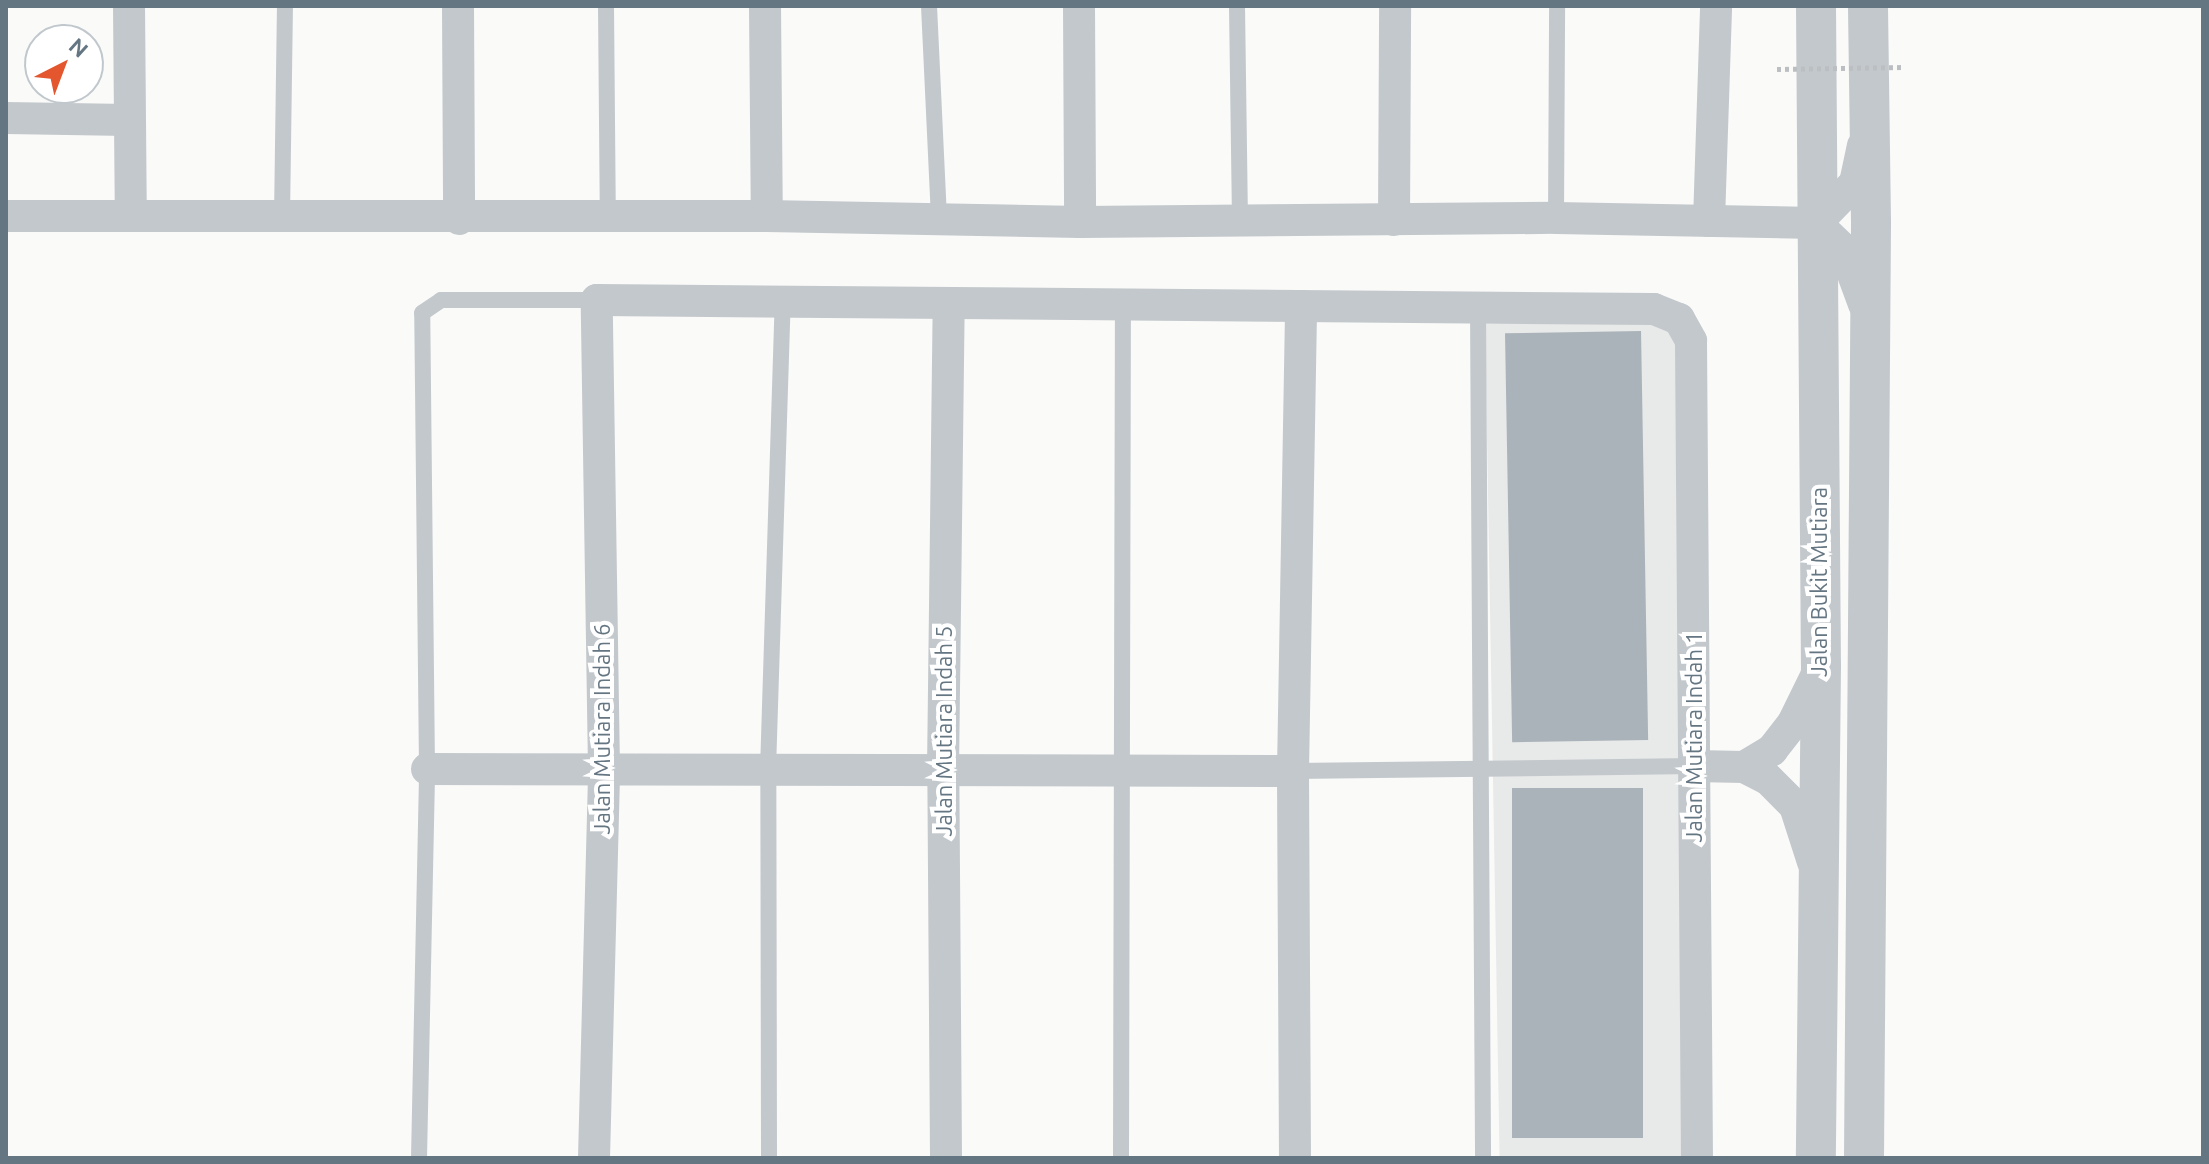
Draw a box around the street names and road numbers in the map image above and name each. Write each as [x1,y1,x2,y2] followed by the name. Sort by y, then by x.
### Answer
[1806,487,1832,677] street label: Jalan Bukit Mutiara
[589,624,615,834] street label: Jalan Mutiara Indah 6
[931,626,957,836] street label: Jalan Mutiara Indah 5
[1681,632,1707,842] street label: Jalan Mutiara Indah 1

